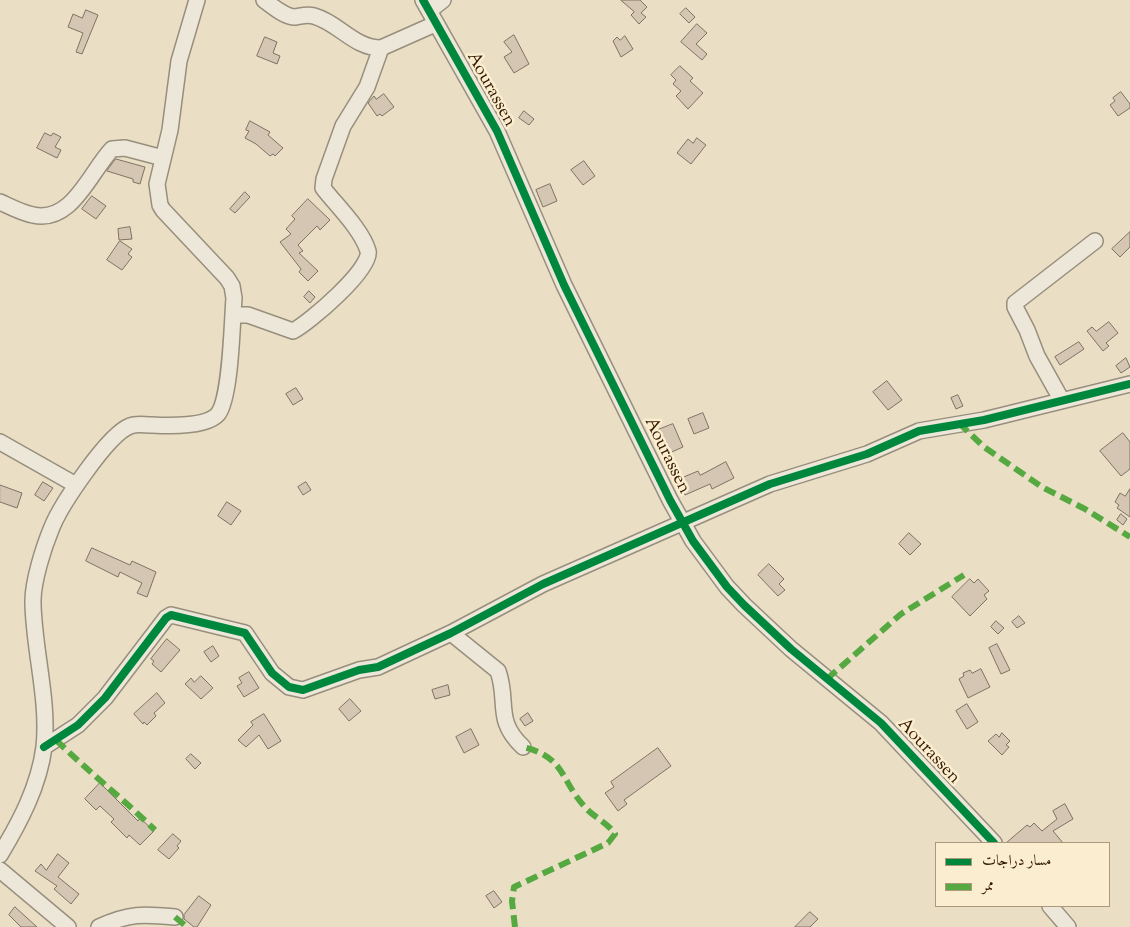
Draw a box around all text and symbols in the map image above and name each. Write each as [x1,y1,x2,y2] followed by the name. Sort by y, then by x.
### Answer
[461,49,519,131] street label: Aourassen
[638,414,694,498] street label: Aourassen
[892,715,964,789] street label: Aourassen
[935,842,1110,907] legend
[982,851,1051,872] text: مسار دراجات
[982,876,994,897] text: ممر

